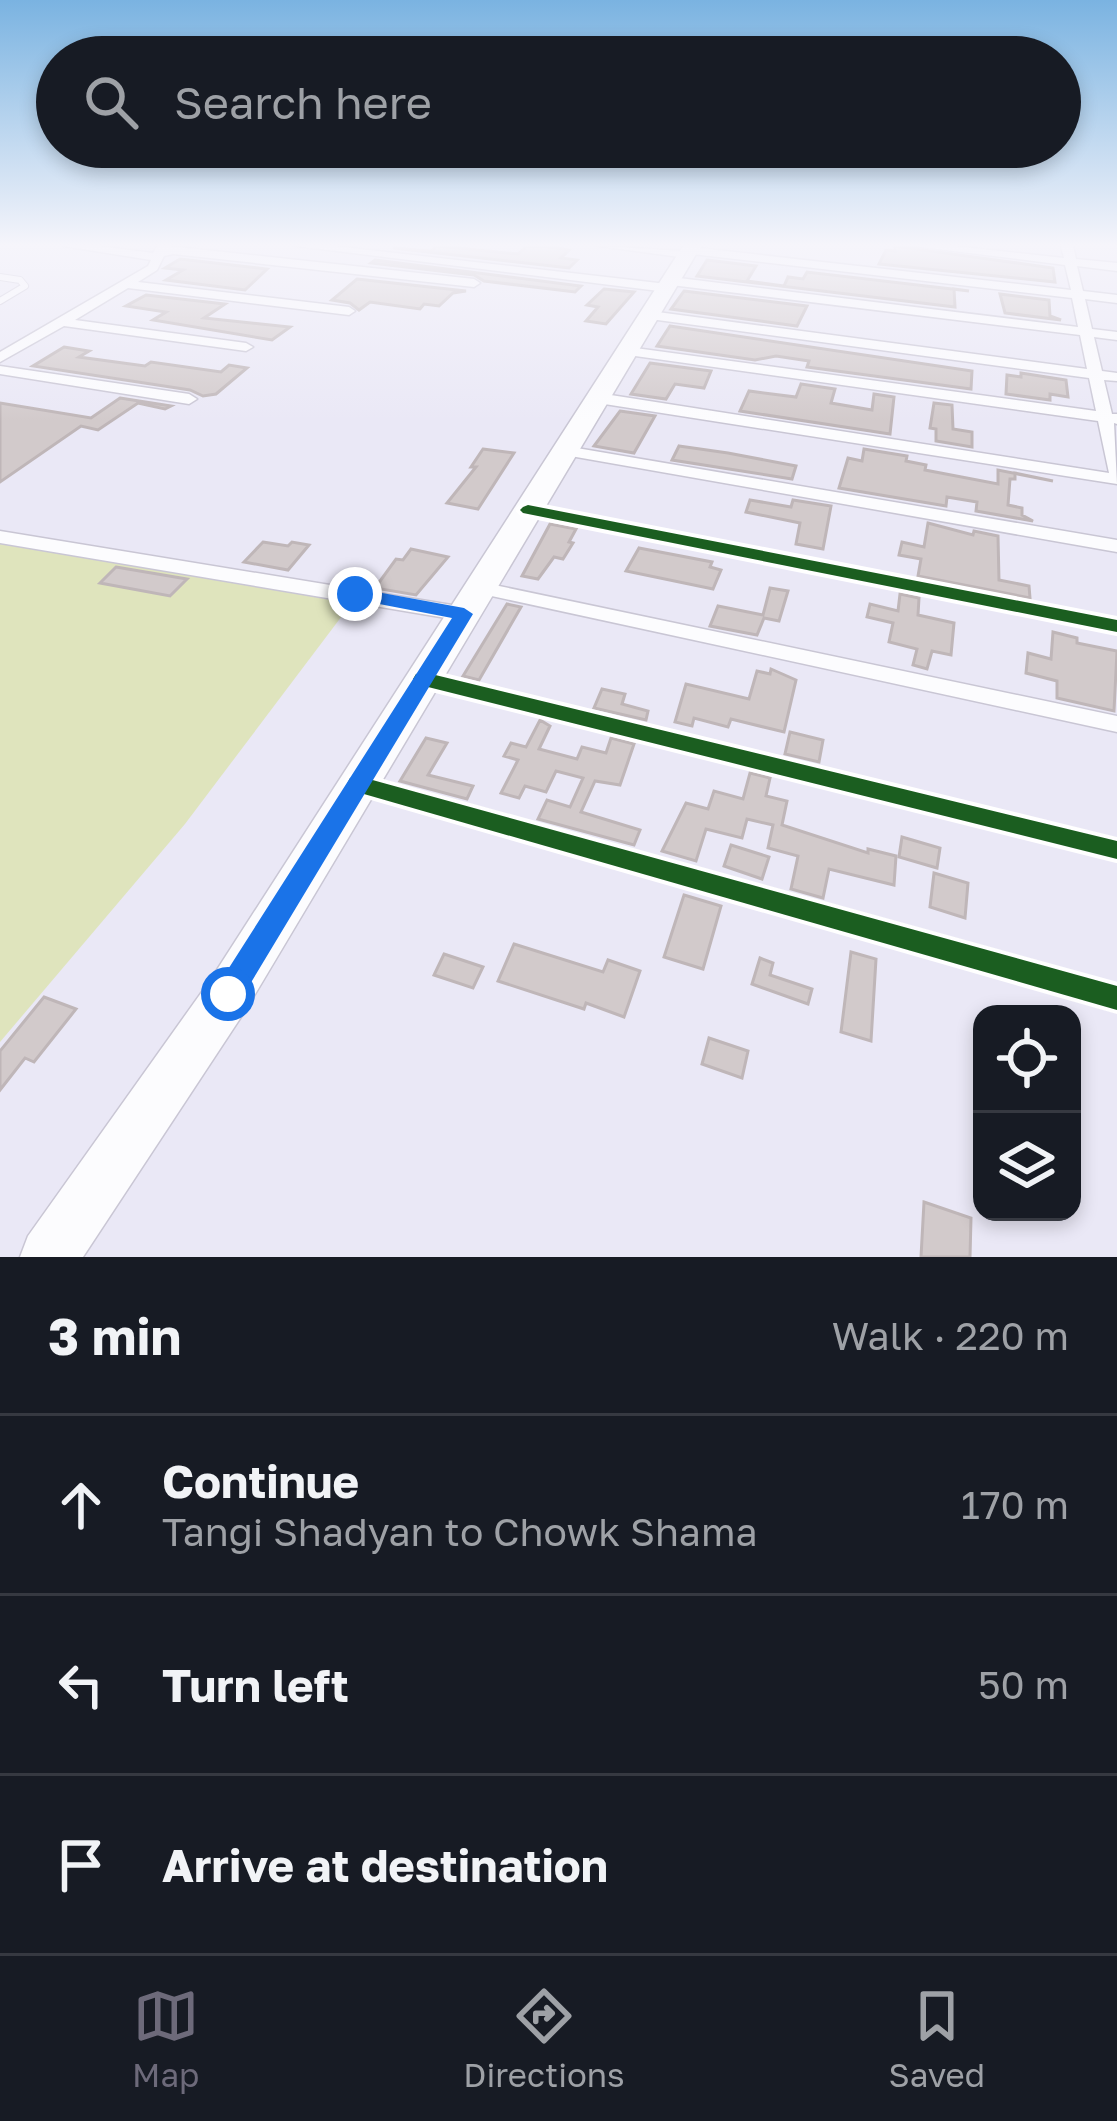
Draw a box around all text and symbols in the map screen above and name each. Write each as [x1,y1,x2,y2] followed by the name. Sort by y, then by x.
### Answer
[36,36,1081,168] search box
[78,69,144,135] icon: search
[174,75,432,129] text: Search here
[328,567,382,621] route end
[201,967,255,1021] route start
[973,1005,1081,1221] map controls
[973,1005,1081,1113] button: locate
[973,1113,1081,1221] button: layers
[48,1305,181,1366] text: 3 min
[832,1312,1069,1359] text: Walk · 220 m
[162,1454,359,1508] text: Continue
[48,1472,114,1538] icon: ahead
[961,1481,1069,1528] text: 170 m
[162,1508,757,1555] text: Tangi Shadyan to Chowk Shama
[48,1652,114,1718] icon: left
[162,1658,349,1712] text: Turn left
[978,1661,1069,1708] text: 50 m
[48,1832,114,1898] icon: arrive
[162,1838,608,1892] text: Arrive at destination
[132,1983,199,2094] tab: Map
[463,1983,625,2094] tab: Directions
[889,1983,985,2094] tab: Saved

